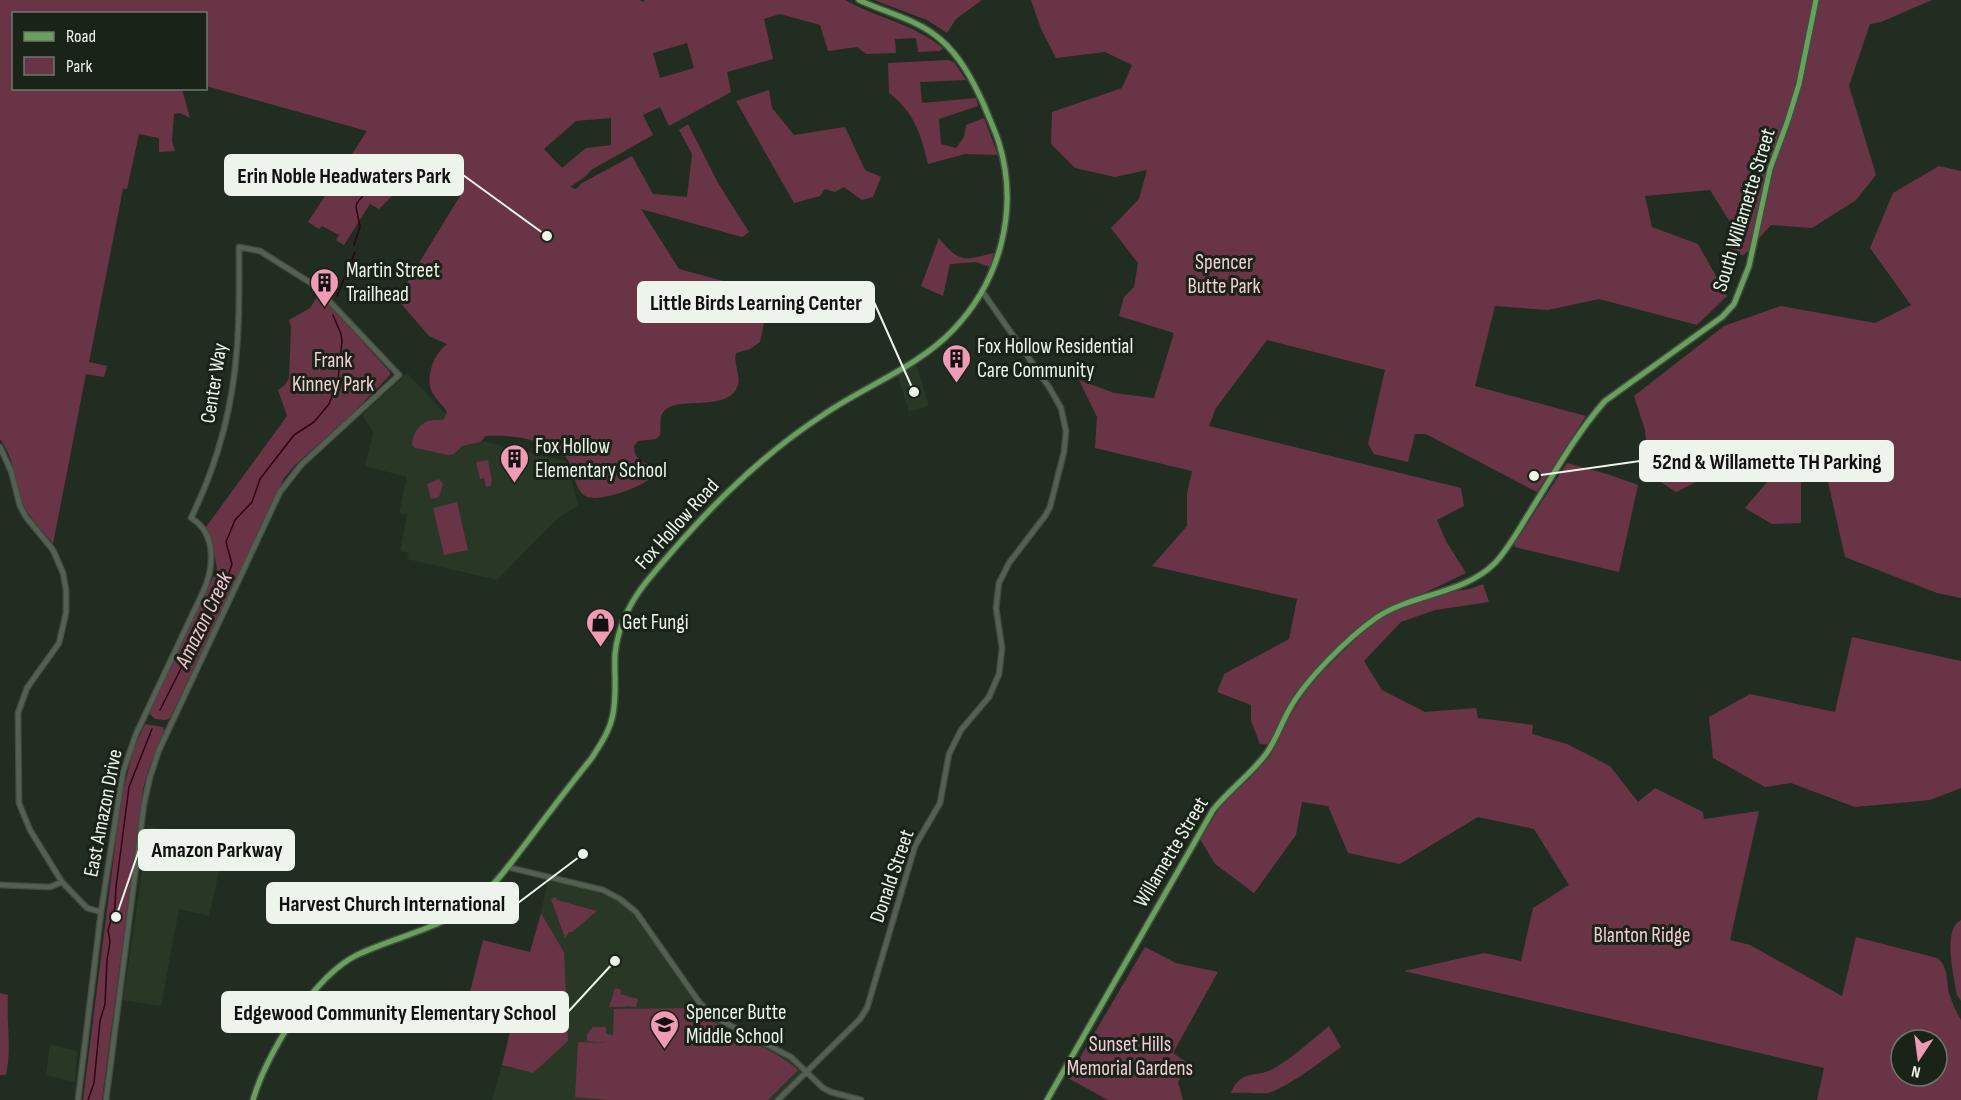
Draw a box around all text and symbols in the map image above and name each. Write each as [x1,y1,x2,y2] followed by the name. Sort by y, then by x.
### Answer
[12,12,207,90] legend
[66,26,96,47] text: Road
[66,56,92,77] text: Park
[1707,125,1781,295] street label: South Willamette Street
[225,155,463,195] callout: Erin Noble Headwaters Park
[237,163,452,190] text: Erin Noble Headwaters Park
[1187,250,1261,299] park label: Spencer Butte Park
[346,258,440,307] place label: Martin Street Trailhead
[309,266,341,308] building icon: Martin Street Trailhead
[638,282,874,322] callout: Little Birds Learning Center
[650,290,862,317] text: Little Birds Learning Center
[977,334,1133,383] place label: Fox Hollow Residential Care Community
[195,341,233,425] street label: Center Way
[940,342,972,384] building icon: Fox Hollow Residential Care Community
[292,348,374,397] park label: Frank Kinney Park
[535,434,667,483] place label: Fox Hollow Elementary School
[1640,441,1893,481] callout: 52nd & Willamette TH Parking
[498,442,530,484] building icon: Fox Hollow Elementary School
[1652,449,1882,476] text: 52nd & Willamette TH Parking
[630,474,724,574] street label: Fox Hollow Road
[169,567,239,673] water label: Amazon Creek
[585,606,617,648] shop icon: Get Fungi
[622,610,689,635] place label: Get Fungi
[78,747,128,879] street label: East Amazon Drive
[1128,792,1214,912] street label: Willamette Street
[864,826,920,926] street label: Donald Street
[139,830,294,870] callout: Amazon Parkway
[150,837,283,864] text: Amazon Parkway
[267,883,518,923] callout: Harvest Church International
[279,891,505,918] text: Harvest Church International
[1594,923,1690,948] park label: Blanton Ridge
[222,992,568,1032] callout: Edgewood Community Elementary School
[234,1000,556,1027] text: Edgewood Community Elementary School
[686,1000,786,1049] place label: Spencer Butte Middle School
[649,1008,681,1050] school or university icon: Spencer Butte Middle School
[1889,1028,1949,1088] north arrow
[1067,1032,1193,1081] park label: Sunset Hills Memorial Gardens
[1910,1061,1922,1081] text: N

